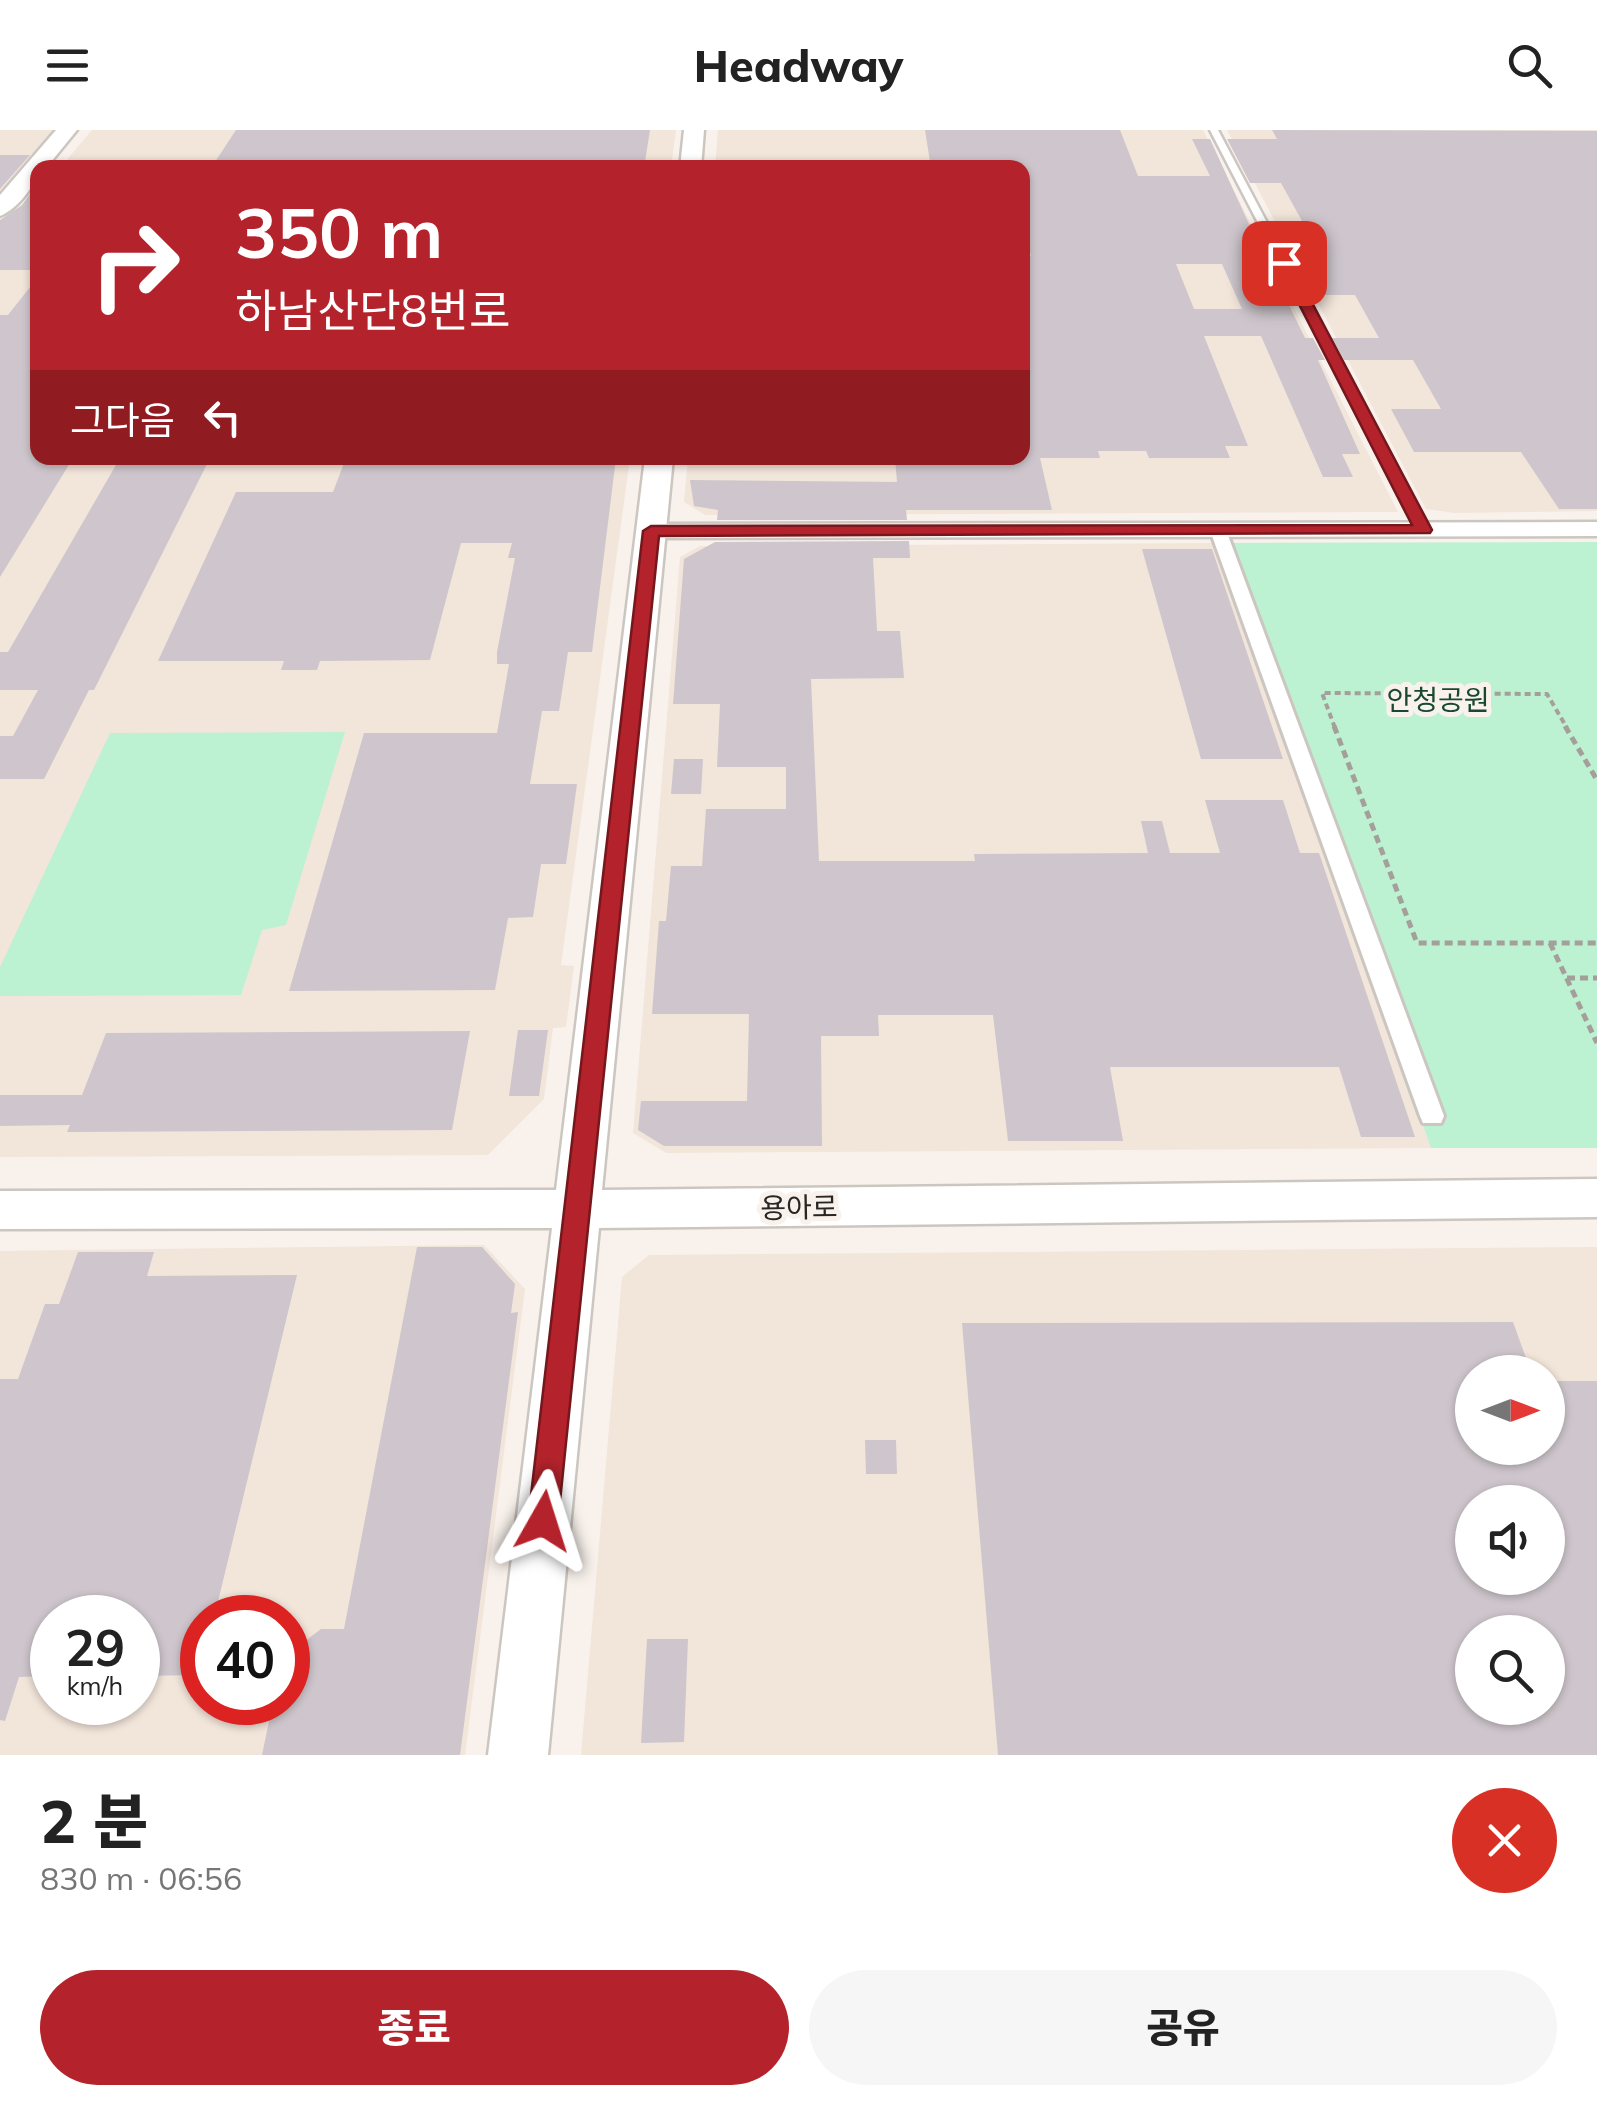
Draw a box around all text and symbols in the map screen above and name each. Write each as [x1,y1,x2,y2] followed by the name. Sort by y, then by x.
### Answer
[694,37,903,93] text: Headway
[40,38,95,93] icon: menu
[1502,38,1557,93] icon: search
[235,188,443,276] text: 350 m
[70,200,200,330] icon: right
[1242,221,1327,306] pin
[1257,236,1312,291] icon: arrive
[235,282,510,338] text: 하남산단8번로
[195,390,250,445] icon: left
[70,396,175,444] text: 그다음
[1386,682,1490,717] park label: 안청공원
[760,1189,838,1225] street label: 용아로
[1455,1355,1565,1465] north arrow
[1455,1355,1565,1725] map controls
[491,1469,595,1573] position arrow
[1455,1485,1565,1595] button: sound
[180,1595,310,1725] speed limit sign: 40
[1455,1615,1565,1725] button: search
[65,1616,125,1679] text: 29
[67,1670,123,1701] text: km/h
[40,1783,148,1858] text: 2 분
[1452,1788,1557,1893] button: close
[40,1858,242,1898] text: 830 m · 06:56
[40,1970,789,2085] button: 종료
[809,1970,1557,2085] button: 공유

